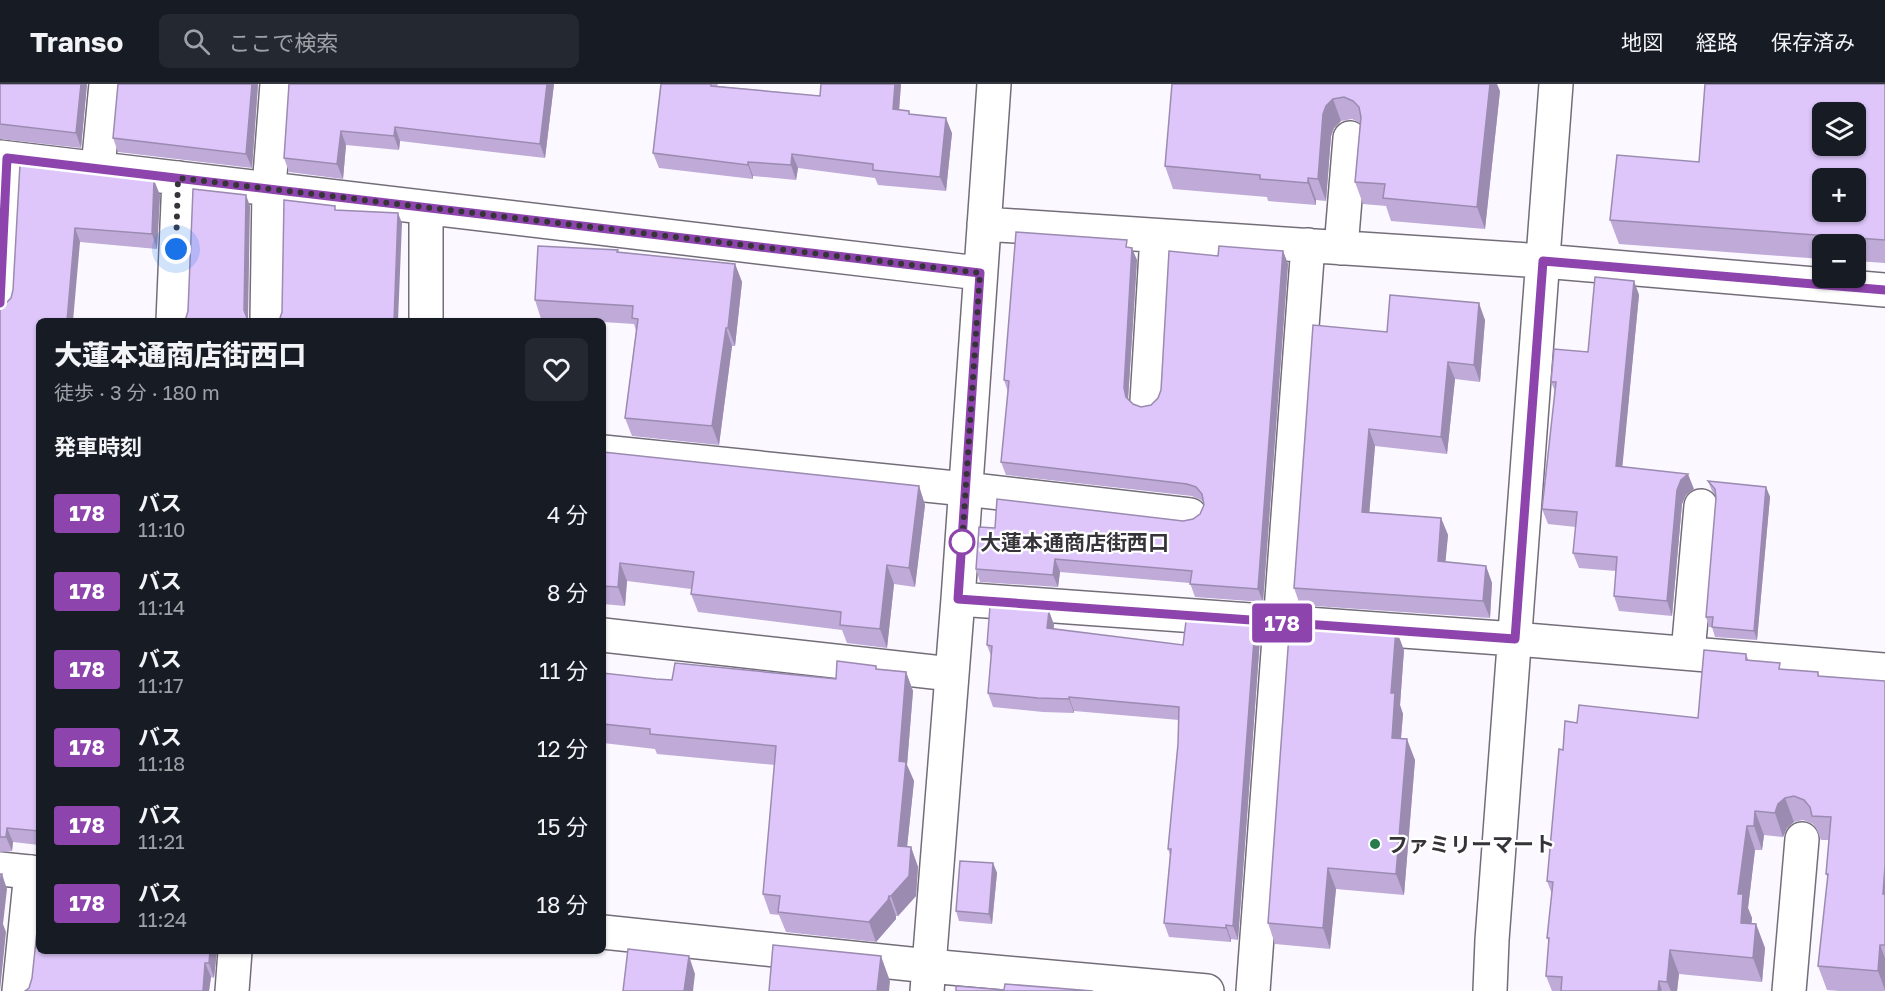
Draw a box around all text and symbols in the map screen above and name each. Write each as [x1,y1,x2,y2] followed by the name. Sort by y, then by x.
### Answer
[159,14,579,68] search box
[30,25,123,58] text: Transo
[180,25,213,58] icon: search
[228,29,338,56] text: ここで検索
[1621,29,1663,55] text: 地図
[1696,29,1738,55] text: 経路
[1771,29,1855,55] text: 保存済み
[1812,102,1866,288] map controls
[1812,102,1866,156] button: layers
[1812,168,1866,222] button: +
[161,234,191,264] your location
[1812,234,1866,288] button: −
[54,338,306,371] text: 大蓮本通商店街西口
[525,338,588,401] button: heart
[54,380,220,404] text: 徒歩 · 3 分 · 180 m
[54,433,142,460] text: 発車時刻
[138,489,182,516] text: バス
[69,500,105,526] text: 178
[547,501,588,528] text: 4 分
[138,517,186,541] text: 11:10
[949,529,975,555] marker: 大蓮本通商店街西口
[980,529,1169,555] place label: 大蓮本通商店街西口
[138,567,182,594] text: バス
[69,578,105,604] text: 178
[547,579,588,606] text: 8 分
[138,595,185,619] text: 11:14
[1248,604,1316,642] line badge: 178
[1264,610,1300,636] text: 178
[138,645,182,672] text: バス
[69,656,105,682] text: 178
[539,657,588,684] text: 11 分
[138,673,184,697] text: 11:17
[138,723,182,750] text: バス
[69,734,105,760] text: 178
[537,735,588,762] text: 12 分
[138,751,185,775] text: 11:18
[138,801,182,828] text: バス
[69,812,105,838] text: 178
[537,813,588,840] text: 15 分
[138,829,185,853] text: 11:21
[1387,831,1555,857] place label: ファミリーマート
[1368,837,1382,851] marker: ファミリーマート
[138,879,182,906] text: バス
[69,890,105,916] text: 178
[536,891,588,918] text: 18 分
[138,907,187,931] text: 11:24

